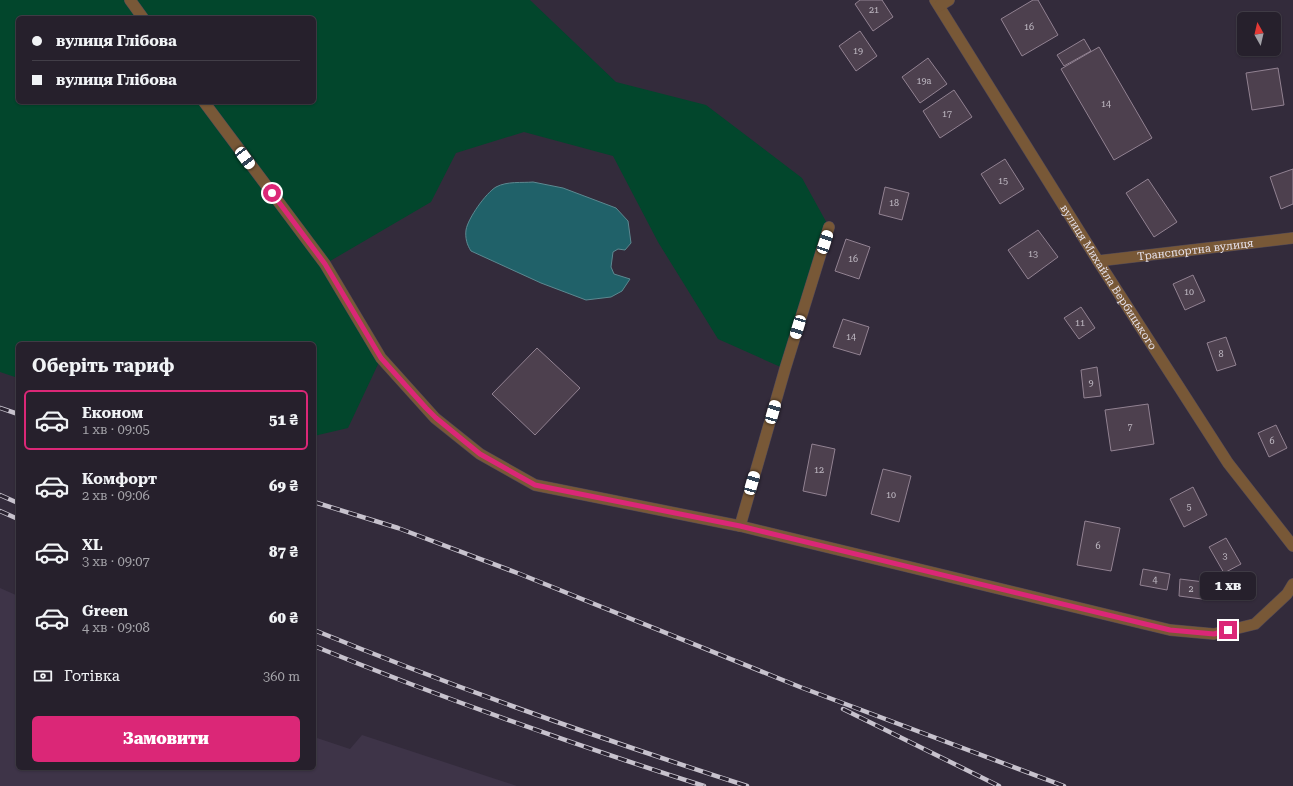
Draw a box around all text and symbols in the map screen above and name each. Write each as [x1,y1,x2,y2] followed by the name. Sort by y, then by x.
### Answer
[869,5,879,15] house number: 21
[1237,12,1281,56] north arrow
[1237,12,1281,56] map controls
[1024,22,1034,32] house number: 16
[56,32,177,50] text: вулиця Глібова
[853,46,863,56] house number: 19
[56,71,177,89] text: вулиця Глібова
[917,76,932,86] house number: 19а
[1101,99,1111,109] house number: 14
[942,109,952,119] house number: 17
[233,145,257,171] car
[998,176,1008,186] house number: 15
[263,184,281,202] route start
[889,198,899,208] house number: 18
[1057,202,1160,353] street label: вулиця Михайла Вербицького
[816,229,834,255] car
[1137,237,1254,263] street label: Транспортна вулиця
[1028,249,1038,259] house number: 13
[848,254,858,264] house number: 16
[1184,287,1194,297] house number: 10
[789,314,807,340] car
[1075,318,1085,328] house number: 11
[846,332,856,342] house number: 14
[1218,349,1224,359] house number: 8
[32,355,174,376] text: Оберіть тариф
[1088,378,1094,388] house number: 9
[764,399,782,425] car
[34,402,70,438] icon: car
[82,404,143,422] text: Економ
[269,411,298,429] text: 51 ₴
[82,422,150,437] text: 1 хв · 09:05
[1127,422,1133,432] house number: 7
[1269,436,1275,446] house number: 6
[814,465,824,475] house number: 12
[34,468,70,504] icon: car
[82,470,157,488] text: Комфорт
[743,470,761,496] car
[269,477,298,495] text: 69 ₴
[82,488,150,503] text: 2 хв · 09:06
[886,490,896,500] house number: 10
[1186,502,1192,512] house number: 5
[34,534,70,570] icon: car
[82,536,103,554] text: XL
[1095,541,1101,551] house number: 6
[269,543,298,561] text: 87 ₴
[1222,551,1228,561] house number: 3
[82,554,150,569] text: 3 хв · 09:07
[1200,572,1256,600] callout: 1 хв
[1152,575,1158,585] house number: 4
[1215,578,1241,593] text: 1 хв
[1188,584,1194,594] house number: 2
[34,600,70,636] icon: car
[82,602,128,620] text: Green
[269,609,298,627] text: 60 ₴
[82,620,150,635] text: 4 хв · 09:08
[1219,621,1237,639] route end
[32,665,54,687] icon: cash
[64,667,120,685] text: Готівка
[263,669,300,684] text: 360 m
[32,716,300,762] button: Замовити

